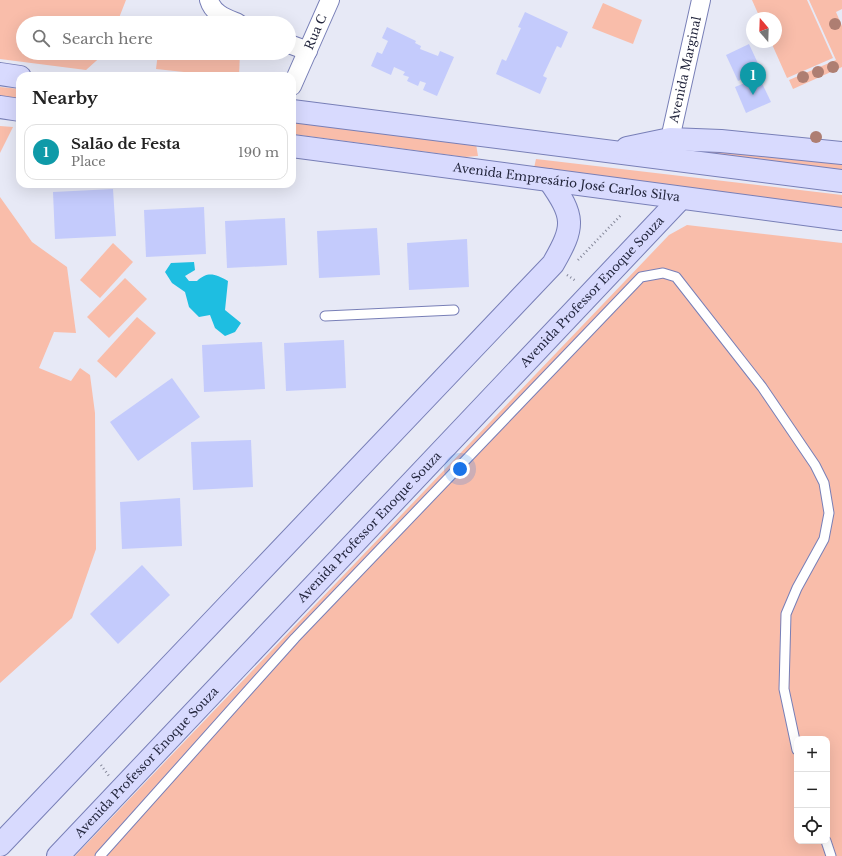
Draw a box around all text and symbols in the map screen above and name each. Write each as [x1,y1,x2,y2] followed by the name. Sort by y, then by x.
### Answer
[301,12,330,52] street label: Rua C
[746,12,782,48] north arrow
[666,15,704,125] street label: Avenida Marginal
[16,16,296,60] search box
[30,27,52,49] icon: search
[62,29,153,48] text: Search here
[740,62,766,95] pin: 1
[32,88,98,109] text: Nearby
[71,134,180,153] text: Salão de Festa
[43,144,49,161] text: 1
[238,144,279,161] text: 190 m
[71,153,106,170] text: Place
[451,159,681,204] street label: Avenida Empresário José Carlos Silva
[516,213,667,371] street label: Avenida Professor Enoque Souza
[293,448,444,606] street label: Avenida Professor Enoque Souza
[450,459,470,479] your location
[71,683,222,841] street label: Avenida Professor Enoque Souza
[794,736,830,844] map controls
[794,736,830,772] button: +
[794,772,830,808] button: −
[794,808,830,844] button: locate

